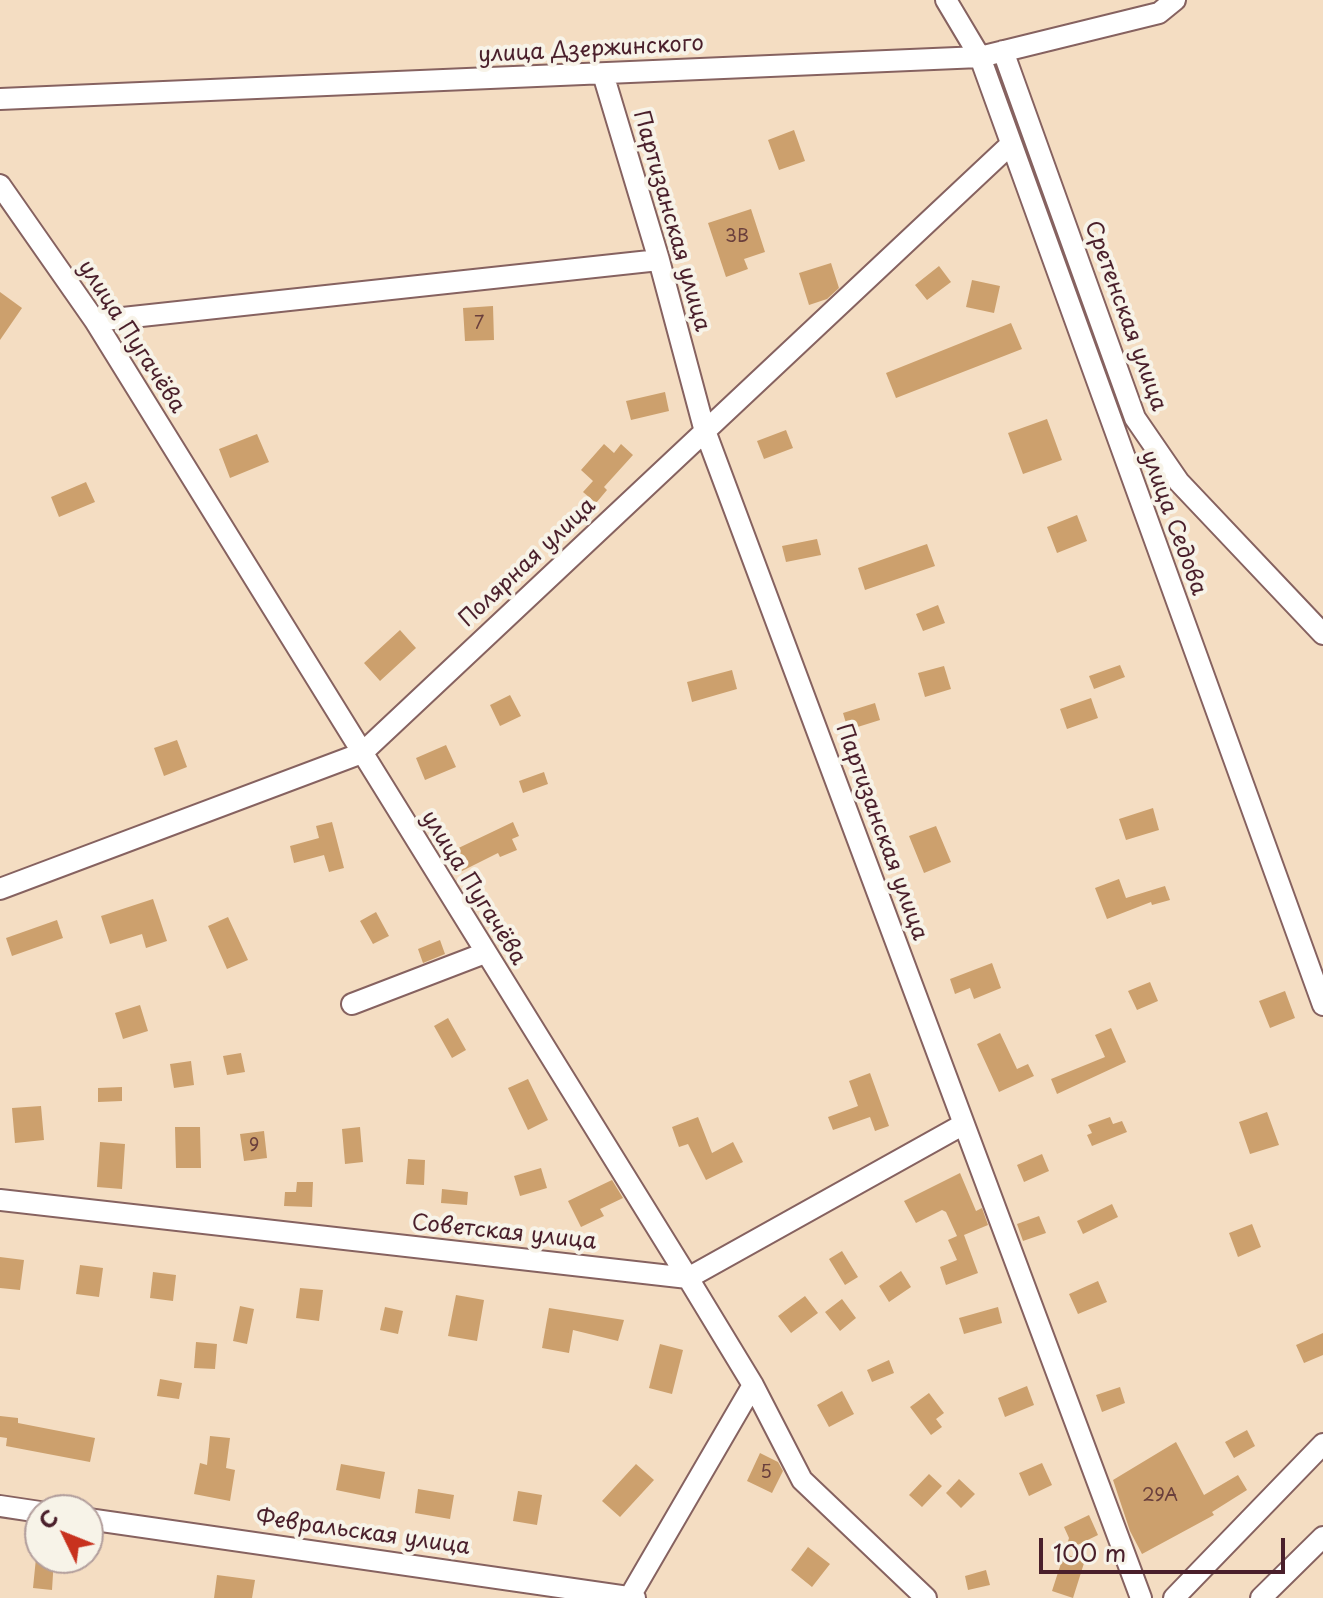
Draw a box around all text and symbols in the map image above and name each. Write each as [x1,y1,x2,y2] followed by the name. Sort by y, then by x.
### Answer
[478,31,704,69] street label: улица Дзержинского
[627,108,715,334] street label: Партизанская улица
[1078,217,1172,415] street label: Сретенская улица
[725,226,749,248] house number: 3В
[72,256,190,418] street label: улица Пугачёва
[474,313,484,335] house number: 7
[1135,447,1211,599] street label: улица Седова
[454,493,602,633] street label: Полярная улица
[830,720,932,944] street label: Партизанская улица
[415,806,531,970] street label: улица Пугачёва
[249,1135,259,1157] house number: 9
[410,1210,598,1256] street label: Советская улица
[760,1462,772,1484] house number: 5
[1142,1485,1178,1507] house number: 29А
[24,1494,104,1574] north arrow
[30,1501,65,1536] text: С
[254,1505,472,1561] street label: Февральская улица
[1043,1522,1289,1572] scale bar
[1053,1534,1126,1570] text: 100 m

